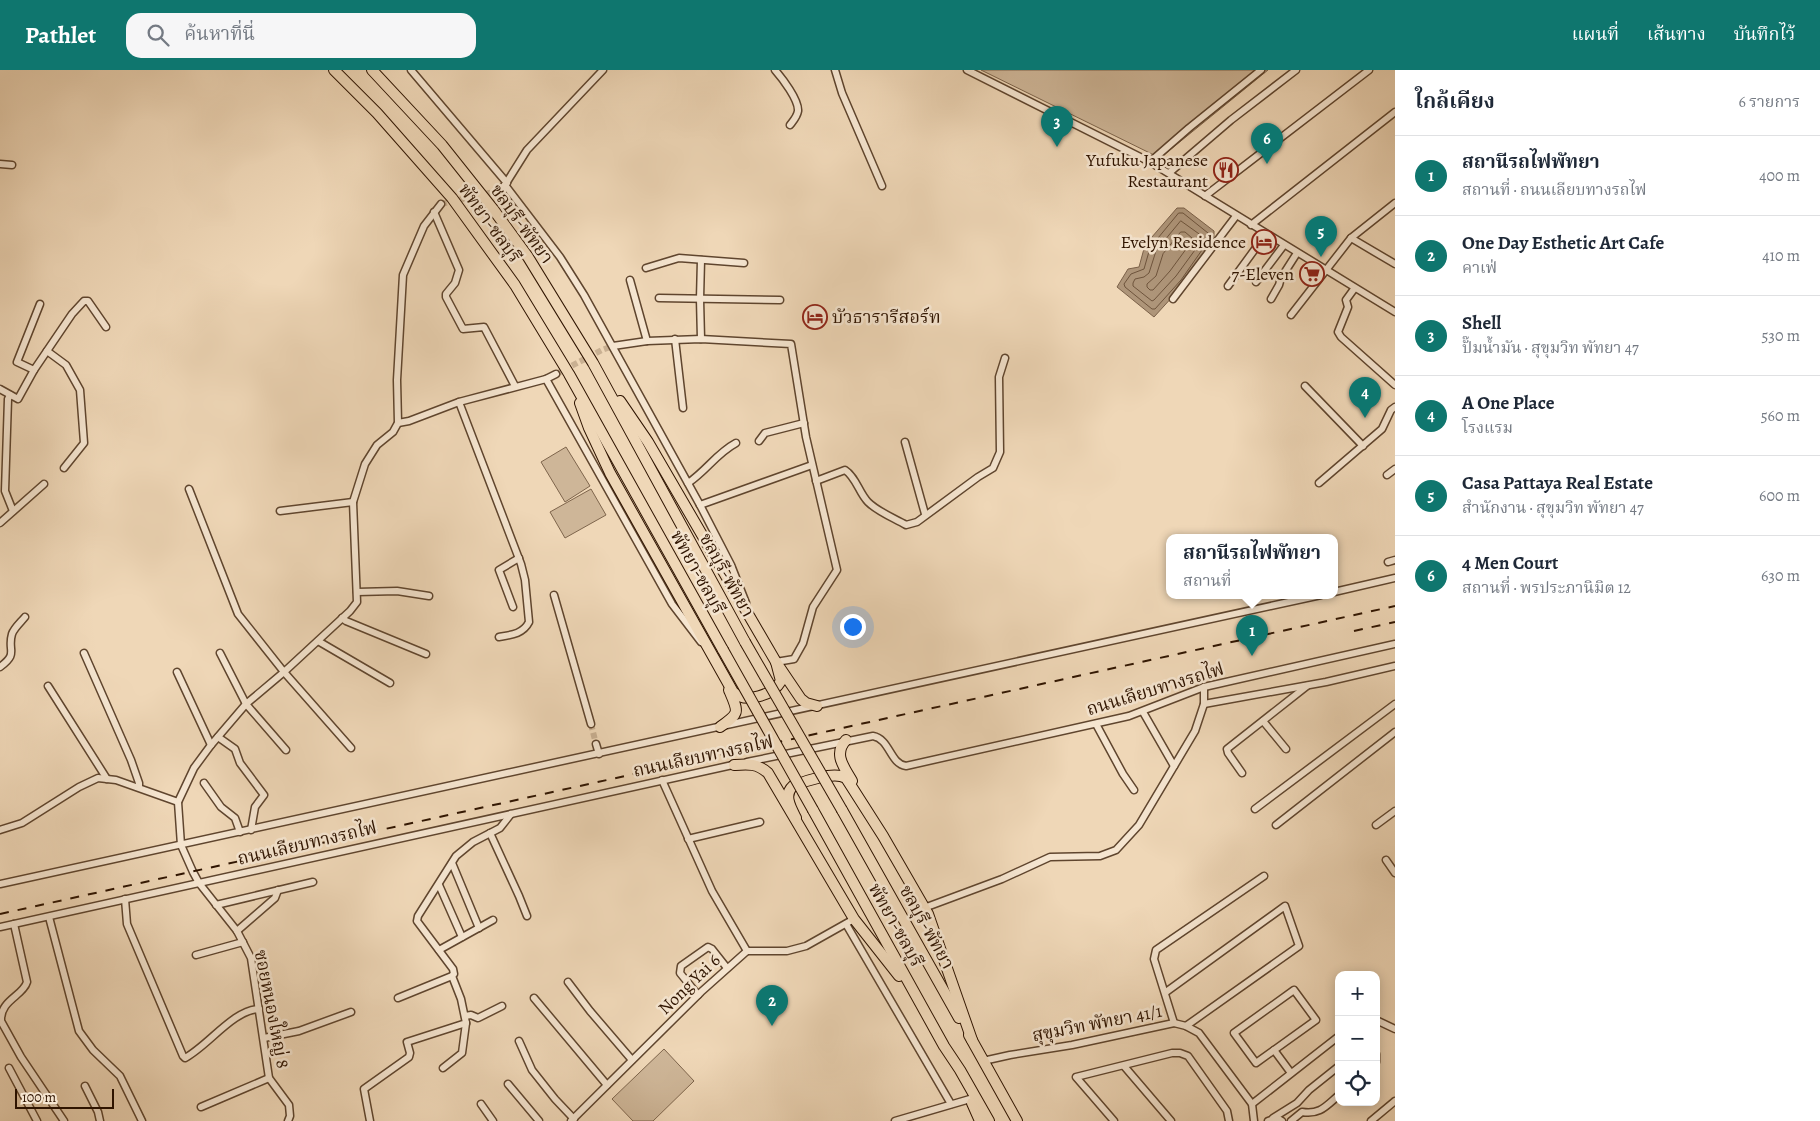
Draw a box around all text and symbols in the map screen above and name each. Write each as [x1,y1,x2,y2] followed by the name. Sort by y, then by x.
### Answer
[126,13,476,58] search box
[25,19,96,51] text: Pathlet
[144,21,172,49] icon: search
[184,21,255,47] text: ค้นหาที่นี่
[1572,22,1619,46] text: แผนที่
[1647,22,1706,46] text: เส้นทาง
[1734,22,1795,46] text: บันทึกไว้
[1415,87,1495,115] text: ใกล้เคียง
[1738,91,1800,113] text: 6 รายการ
[1041,106,1073,147] pin: 3
[1251,123,1283,164] pin: 6
[1085,148,1208,193] place label: Yufuku Japanese Restaurant
[1462,149,1600,175] text: สถานีรถไฟพัทยา
[1213,157,1239,183] restaurant icon: Yufuku Japanese Restaurant
[1428,165,1434,187] text: 1
[1759,165,1800,187] text: 400 m
[453,179,527,268] street label: พัทยา-ชลบุรี
[1462,179,1646,201] text: สถานที่ · ถนนเลียบทางรถไฟ
[485,180,559,268] street label: ชลบุรี-พัทยา
[1305,216,1337,257] pin: 5
[1251,229,1277,255] hotel icon: Evelyn Residence
[1120,230,1246,254] place label: Evelyn Residence
[1462,230,1664,256] text: One Day Esthetic Art Cafe
[1427,245,1435,267] text: 2
[1762,245,1800,267] text: 410 m
[1462,257,1497,279] text: คาเฟ่
[1299,261,1325,287] supermarket icon: 7-Eleven
[1231,262,1294,286] place label: 7-Eleven
[802,304,828,330] hotel icon: บัวธารารีสอร์ท
[832,305,941,329] place label: บัวธารารีสอร์ท
[1462,310,1501,336] text: Shell
[1428,325,1434,347] text: 3
[1761,325,1800,347] text: 530 m
[1462,337,1639,359] text: ปั๊มน้ำมัน · สุขุมวิท พัทยา 47
[1349,377,1381,418] pin: 4
[1462,390,1554,416] text: A One Place
[1427,405,1435,427] text: 4
[1761,405,1800,427] text: 560 m
[1462,417,1513,439] text: โรงแรม
[1462,470,1653,496] text: Casa Pattaya Real Estate
[1428,485,1434,507] text: 5
[1759,485,1800,507] text: 600 m
[1462,497,1644,519] text: สำนักงาน · สุขุมวิท พัทยา 47
[665,526,731,618] street label: พัทยา-ชลบุรี
[694,529,760,621] street label: ชลบุรี-พัทยา
[1166,534,1338,599] popup
[1183,540,1321,566] text: สถานีรถไฟพัทยา
[1462,550,1558,576] text: 4 Men Court
[1427,565,1435,587] text: 6
[1761,565,1800,587] text: 630 m
[1183,570,1232,592] text: สถานที่
[1462,577,1631,599] text: สถานที่ · พรประภานิมิต 12
[840,614,866,640] your location
[1236,615,1268,656] pin: 1
[1083,657,1227,721] street label: ถนนเลียบทางรถไฟ
[631,729,775,783] street label: ถนนเลียบทางรถไฟ
[235,815,379,871] street label: ถนนเลียบทางรถไฟ
[863,879,929,971] street label: พัทยา-ชลบุรี
[894,881,960,973] street label: ชลบุรี-พัทยา
[249,948,295,1070] street label: ซอยหนองใหญ่ 8
[653,948,725,1020] street label: Nong Yai 6
[1335,971,1380,1106] map controls
[1335,971,1380,1016] button: +
[756,985,788,1026] pin: 2
[1030,999,1164,1047] street label: สุขุมวิท พัทยา 41/1
[1335,1016,1380,1061] button: −
[1335,1061,1380,1106] button: locate
[15,1086,114,1109] scale bar
[22,1088,56,1107] text: 100 m

